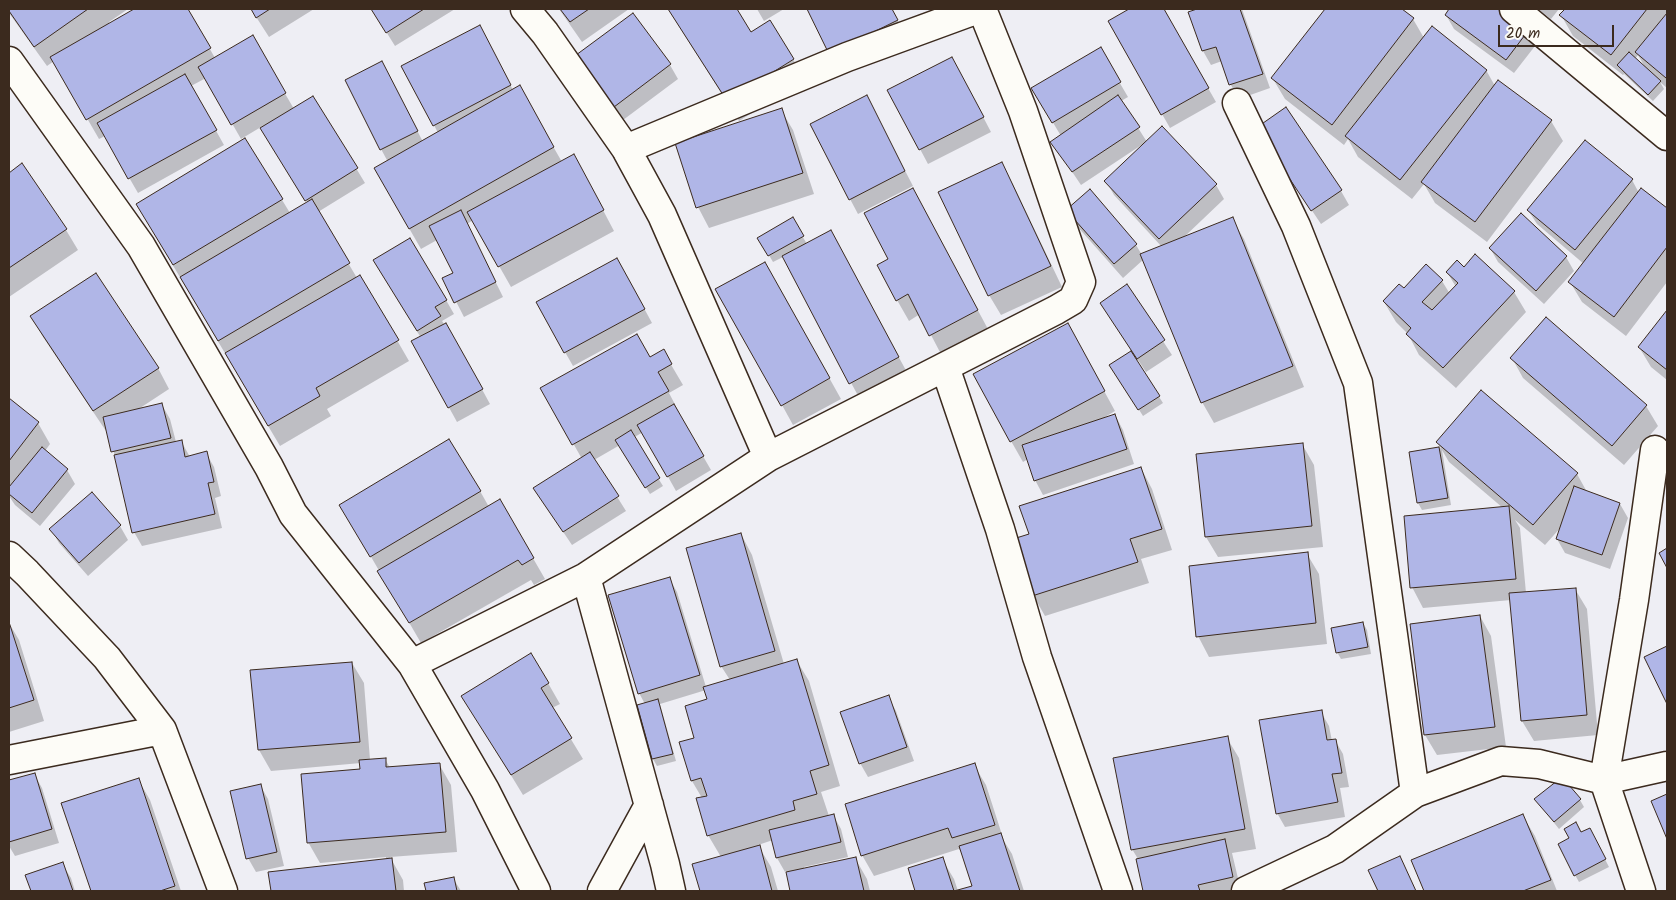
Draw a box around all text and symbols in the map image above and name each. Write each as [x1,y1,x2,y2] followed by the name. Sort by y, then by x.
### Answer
[1501,15,1617,47] scale bar
[1506,22,1540,46] text: 20 m

